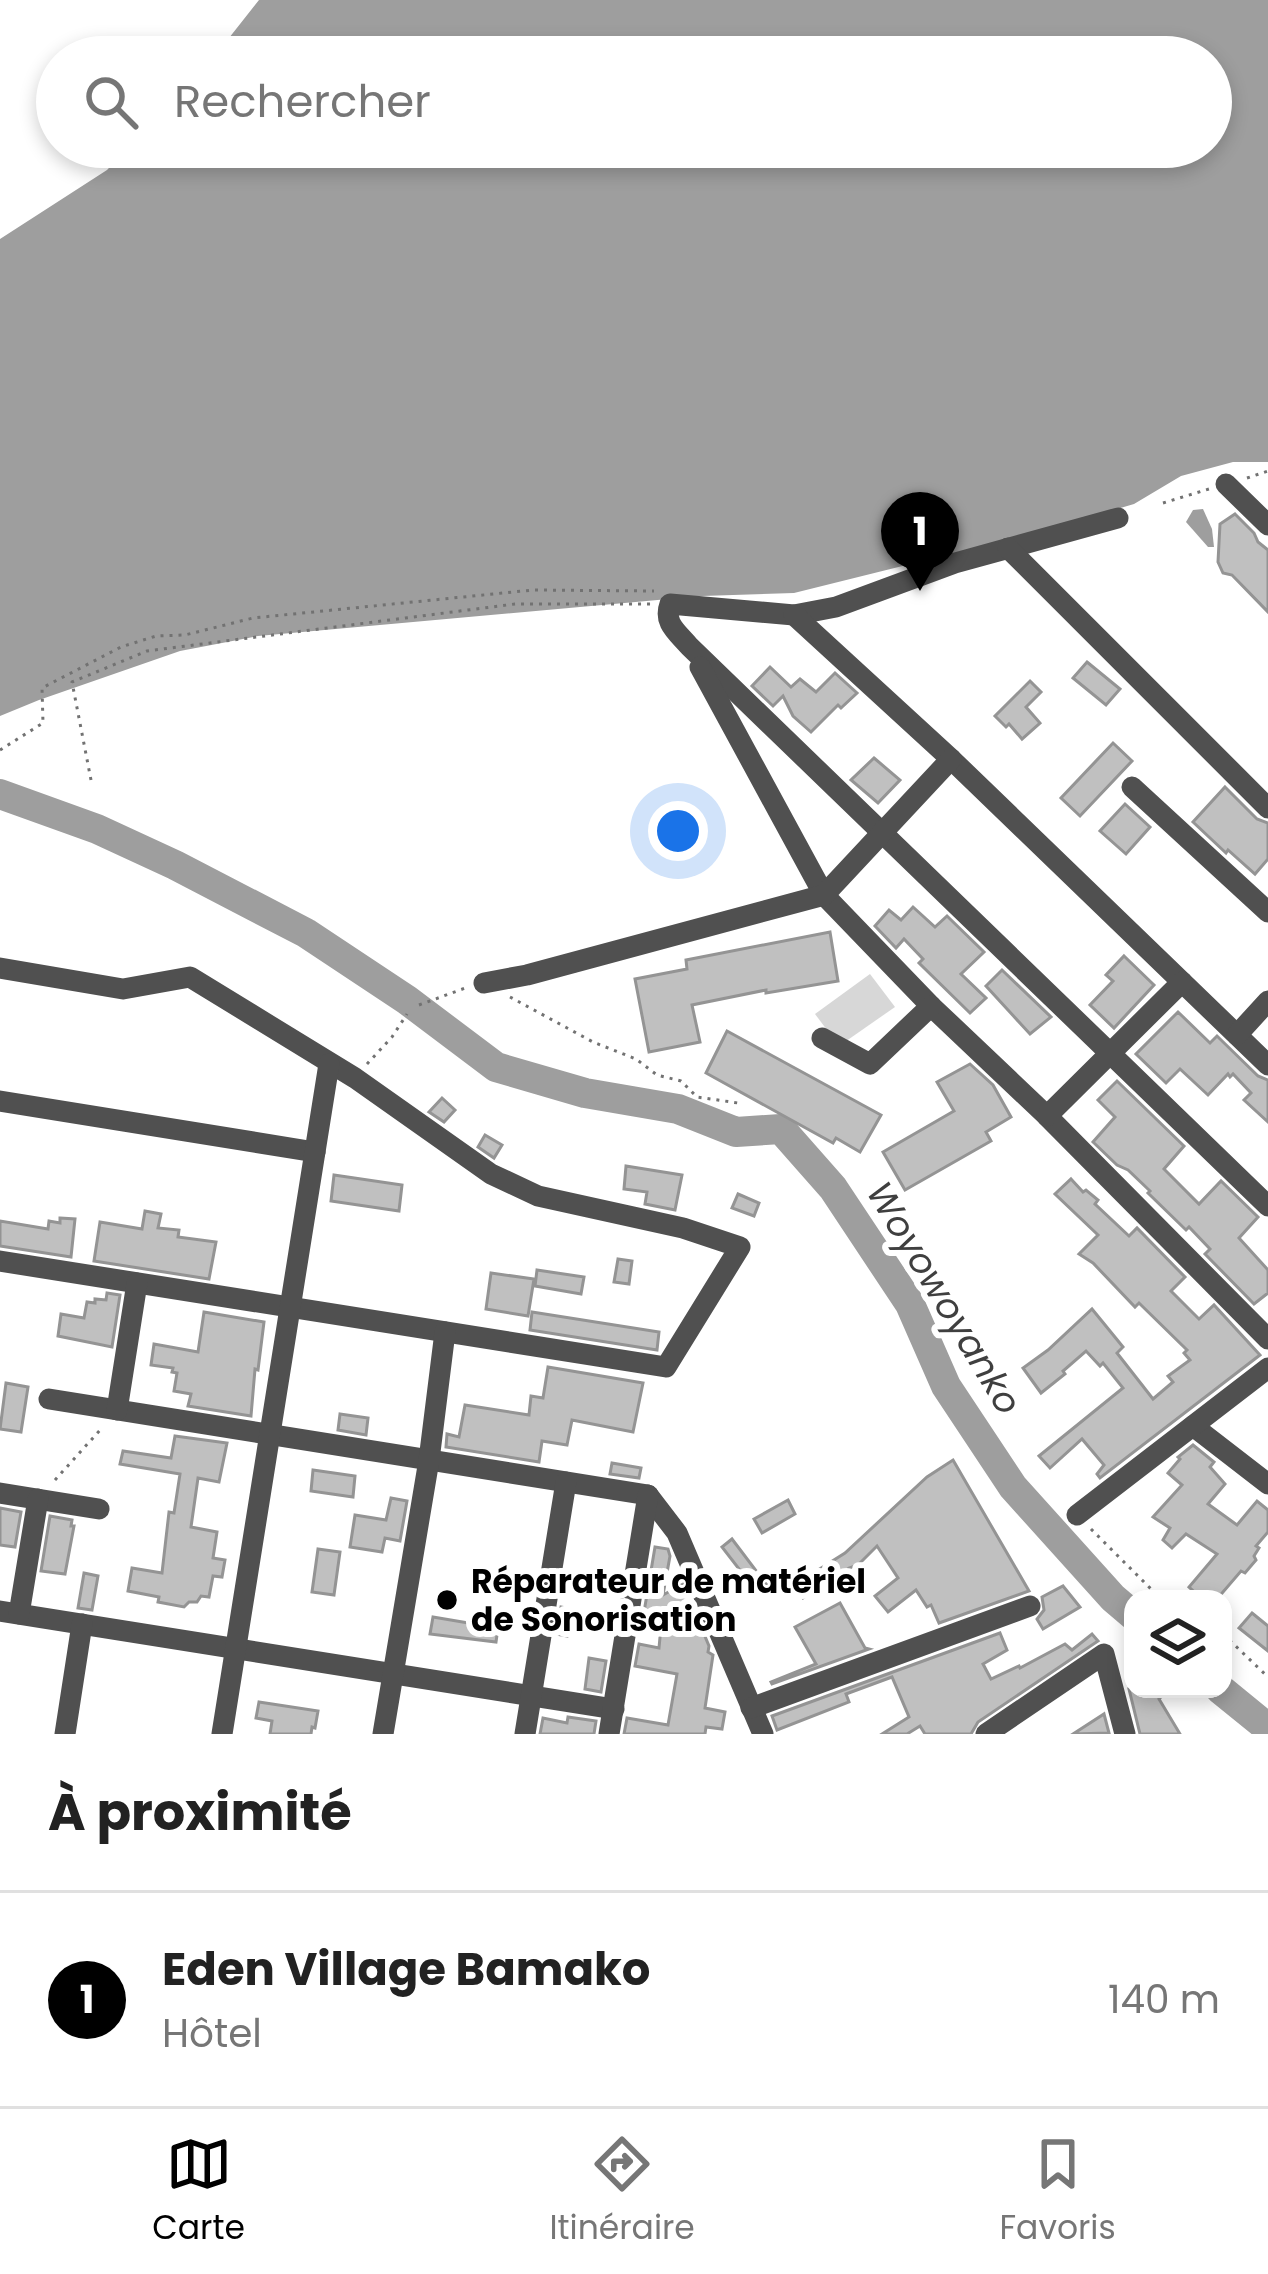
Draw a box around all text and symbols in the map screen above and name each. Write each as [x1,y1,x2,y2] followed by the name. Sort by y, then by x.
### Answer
[36,36,1232,168] search box
[78,69,144,135] icon: search
[174,70,431,133] text: Rechercher
[881,492,959,591] pin: 1
[648,801,708,861] your location
[854,1172,1034,1424] water label: Woyowoyanko
[471,1558,866,1643] place label: Réparateur de matériel de Sonorisation
[434,1587,460,1613] marker: Réparateur de matériel de Sonorisation
[1124,1590,1232,1698] map controls
[1124,1590,1232,1698] button: layers
[48,1776,352,1848] text: À proximité
[162,1938,650,2001] text: Eden Village Bamako
[80,1972,94,2027] text: 1
[1108,1972,1220,2027] text: 140 m
[162,2006,262,2061] text: Hôtel
[152,2131,245,2253] tab: Carte
[549,2131,695,2253] tab: Itinéraire
[999,2131,1116,2253] tab: Favoris

